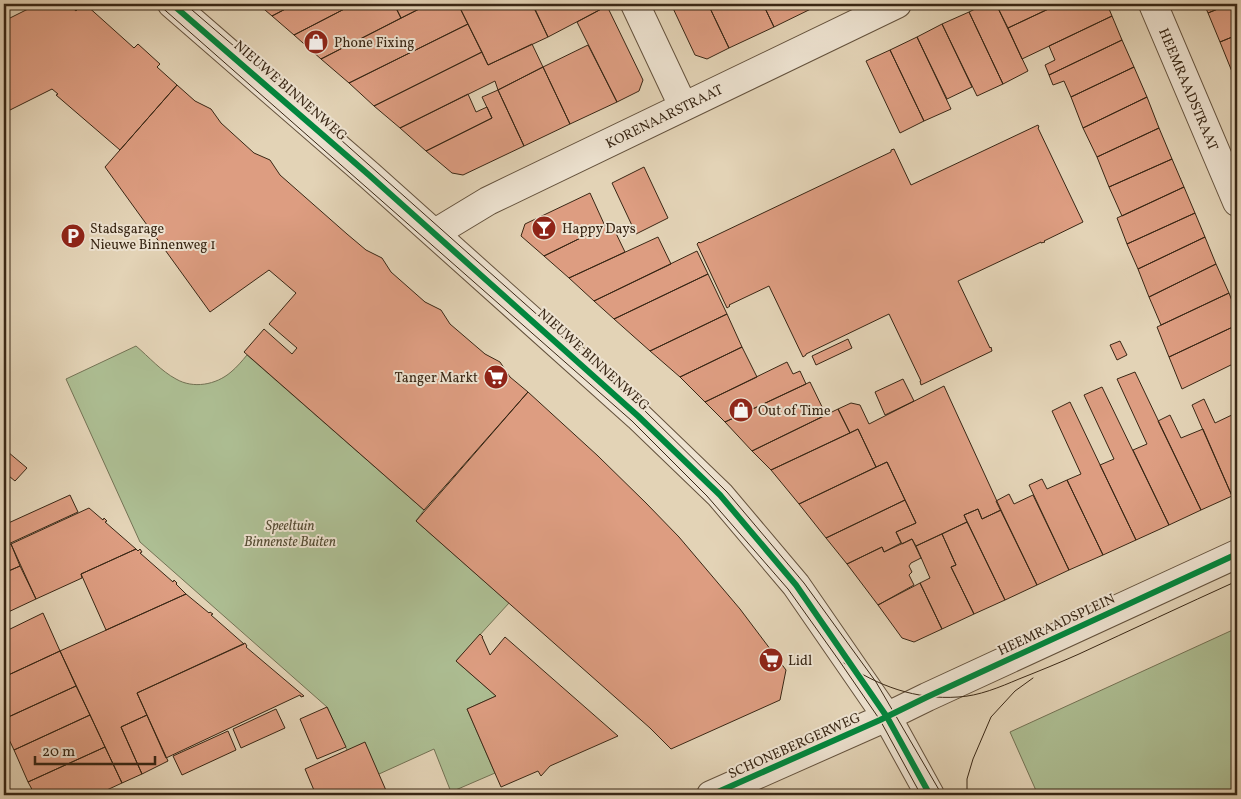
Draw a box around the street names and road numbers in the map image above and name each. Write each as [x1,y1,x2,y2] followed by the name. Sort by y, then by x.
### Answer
[1153,25,1222,154] street label: HEEMRAADSTRAAT
[229,37,351,146] street label: NIEUWE BINNENWEG
[603,81,726,154] street label: KORENAARSTRAAT
[533,305,653,415] street label: NIEUWE BINNENWEG
[995,590,1118,661] street label: HEEMRAADSPLEIN
[725,709,864,784] street label: SCHONEBERGERWEG

